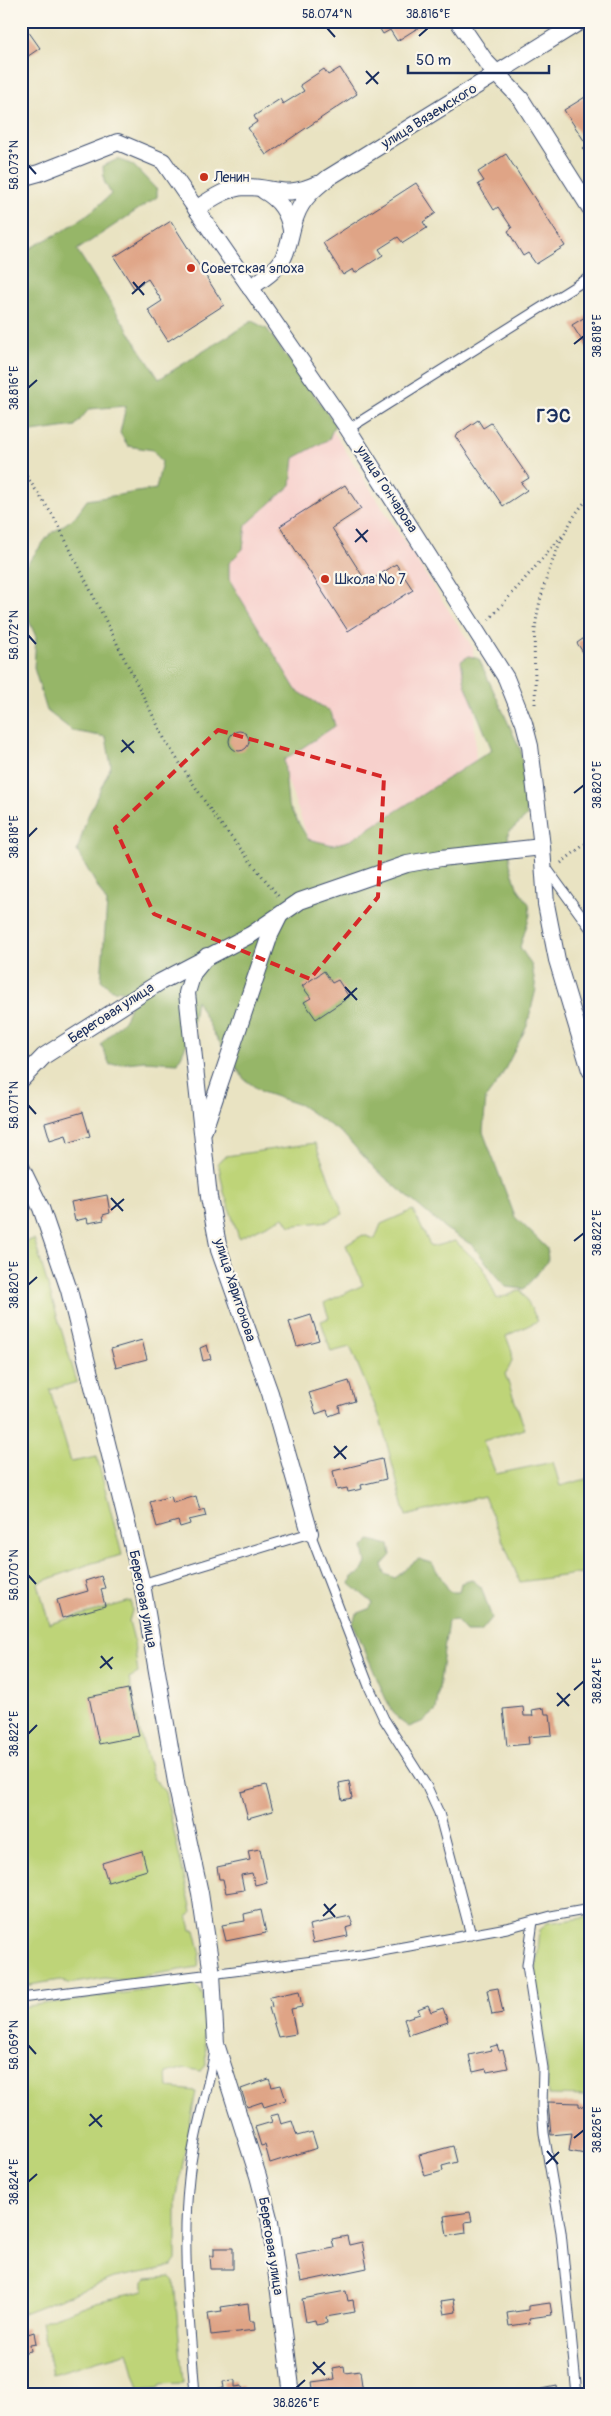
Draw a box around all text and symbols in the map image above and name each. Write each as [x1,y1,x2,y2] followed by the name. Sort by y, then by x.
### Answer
[302,7,352,22] text: 58.074°N
[406,7,450,22] text: 38.816°E
[408,42,550,74] scale bar
[416,51,451,70] text: 50 m
[377,80,480,153] street label: улица Вяземского
[7,140,22,190] text: 58.073°N
[213,169,250,186] place label: Ленин
[198,171,210,183] marker: Ленин
[201,260,304,277] place label: Советская эпоха
[185,262,197,274] marker: Советская эпоха
[590,314,605,358] text: 38.818°E
[7,366,22,410] text: 38.816°E
[536,404,572,428] district label: ГЭС
[352,442,421,536] street label: улица Гончарова
[335,571,406,588] place label: Школа № 7
[319,573,331,585] marker: Школа № 7
[7,610,22,660] text: 58.072°N
[590,761,605,809] text: 38.820°E
[7,815,22,859] text: 38.818°E
[65,979,157,1047] street label: Береговая улица
[7,1081,22,1129] text: 58.071°N
[590,1210,605,1256] text: 38.822°E
[210,1235,260,1344] street label: улица Харитонова
[7,1261,22,1309] text: 38.820°E
[7,1549,22,1601] text: 58.070°N
[125,1549,161,1649] street label: Береговая улица
[590,1658,605,1704] text: 38.824°E
[7,1711,22,1757] text: 38.822°E
[7,2020,22,2070] text: 58.069°N
[590,2107,605,2153] text: 38.826°E
[7,2159,22,2205] text: 38.824°E
[255,2196,287,2296] street label: Береговая улица
[273,2396,319,2411] text: 38.826°E

